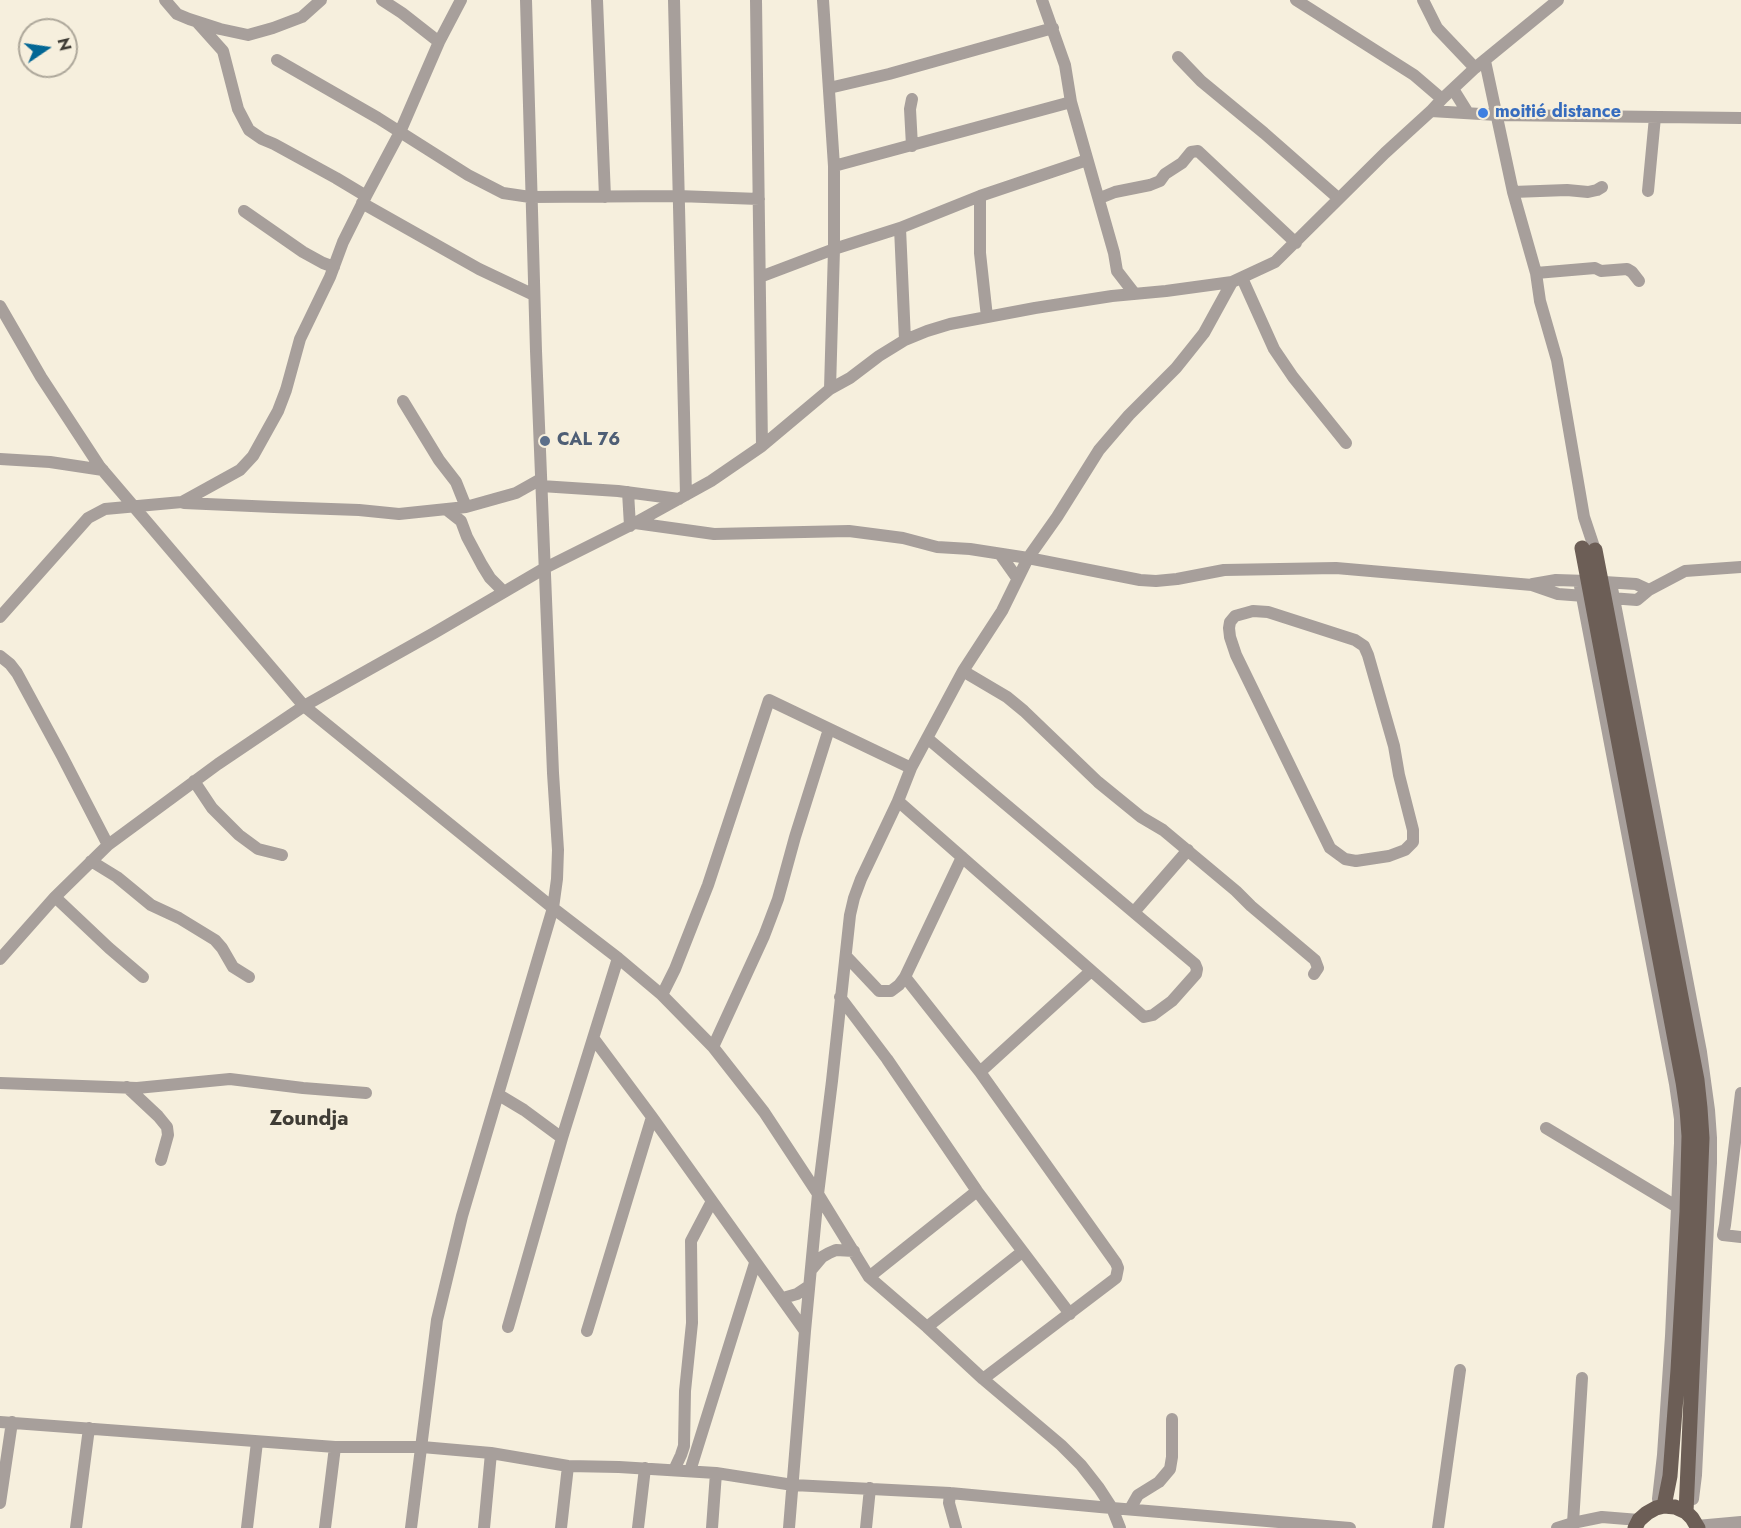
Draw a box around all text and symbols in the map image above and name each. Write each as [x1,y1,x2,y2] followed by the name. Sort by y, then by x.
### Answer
[18,18,78,78] north arrow
[51,36,77,53] text: N
[1495,102,1621,124] place label: moitié distance
[1476,106,1490,120] marker: moitié distance
[557,430,620,452] place label: CAL 76
[538,434,552,448] marker: CAL 76
[270,1107,348,1133] district label: Zoundja

